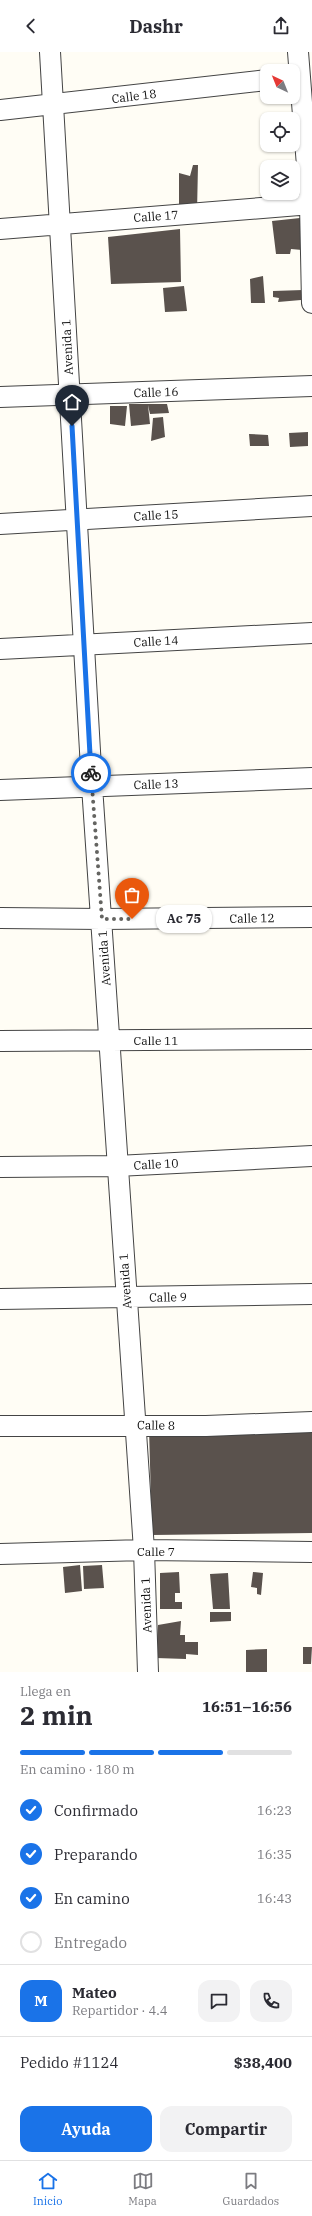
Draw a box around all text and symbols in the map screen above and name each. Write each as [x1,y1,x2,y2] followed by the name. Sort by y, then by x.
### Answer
[20,15,42,37] icon: back
[129,15,183,38] text: Dashr
[270,15,292,37] icon: share
[260,64,300,104] north arrow
[260,64,300,200] map controls
[111,86,157,106] street label: Calle 18
[260,112,300,152] button: locate
[260,160,300,200] button: layers
[133,207,179,225] street label: Calle 17
[58,319,76,375] street label: Avenida 1
[133,384,179,400] street label: Calle 16
[55,385,89,426] pin
[61,391,83,413] icon: home
[133,506,179,524] street label: Calle 15
[133,632,179,650] street label: Calle 14
[71,753,111,793] courier
[80,762,102,784] icon: bike
[133,776,179,792] street label: Calle 13
[115,878,149,919] pin
[121,884,143,906] icon: bag
[156,905,212,933] callout: Ac 75
[167,910,201,927] text: Ac 75
[229,910,275,926] street label: Calle 12
[95,930,113,986] street label: Avenida 1
[133,1033,179,1048] street label: Calle 11
[133,1155,179,1173] street label: Calle 10
[116,1253,134,1309] street label: Avenida 1
[149,1289,187,1305] street label: Calle 9
[137,1417,175,1433] street label: Calle 8
[137,1544,175,1559] street label: Calle 7
[138,1577,154,1633] street label: Avenida 1
[20,1683,71,1700] text: Llega en
[202,1697,292,1716] text: 16:51–16:56
[20,1698,93,1732] text: 2 min
[20,1761,135,1778] text: En camino · 180 m
[20,1799,42,1821] icon: check
[54,1801,138,1820] text: Confirmado
[257,1802,292,1819] text: 16:23
[20,1843,42,1865] icon: check
[54,1845,137,1864] text: Preparando
[257,1846,292,1863] text: 16:35
[20,1887,42,1909] icon: check
[54,1889,130,1908] text: En camino
[257,1890,292,1907] text: 16:43
[54,1933,127,1952] text: Entregado
[198,1980,240,2022] button: chat
[250,1980,292,2022] button: phone
[72,1983,117,2002] text: Mateo
[34,1991,48,2010] text: M
[72,2002,168,2019] text: Repartidor · 4.4
[20,2053,119,2072] text: Pedido #1124
[234,2053,292,2072] text: $38,400
[20,2106,152,2152] button: Ayuda
[160,2106,292,2152] button: Compartir
[33,2170,63,2208] tab: Inicio
[128,2170,157,2208] tab: Mapa
[223,2170,279,2208] tab: Guardados

